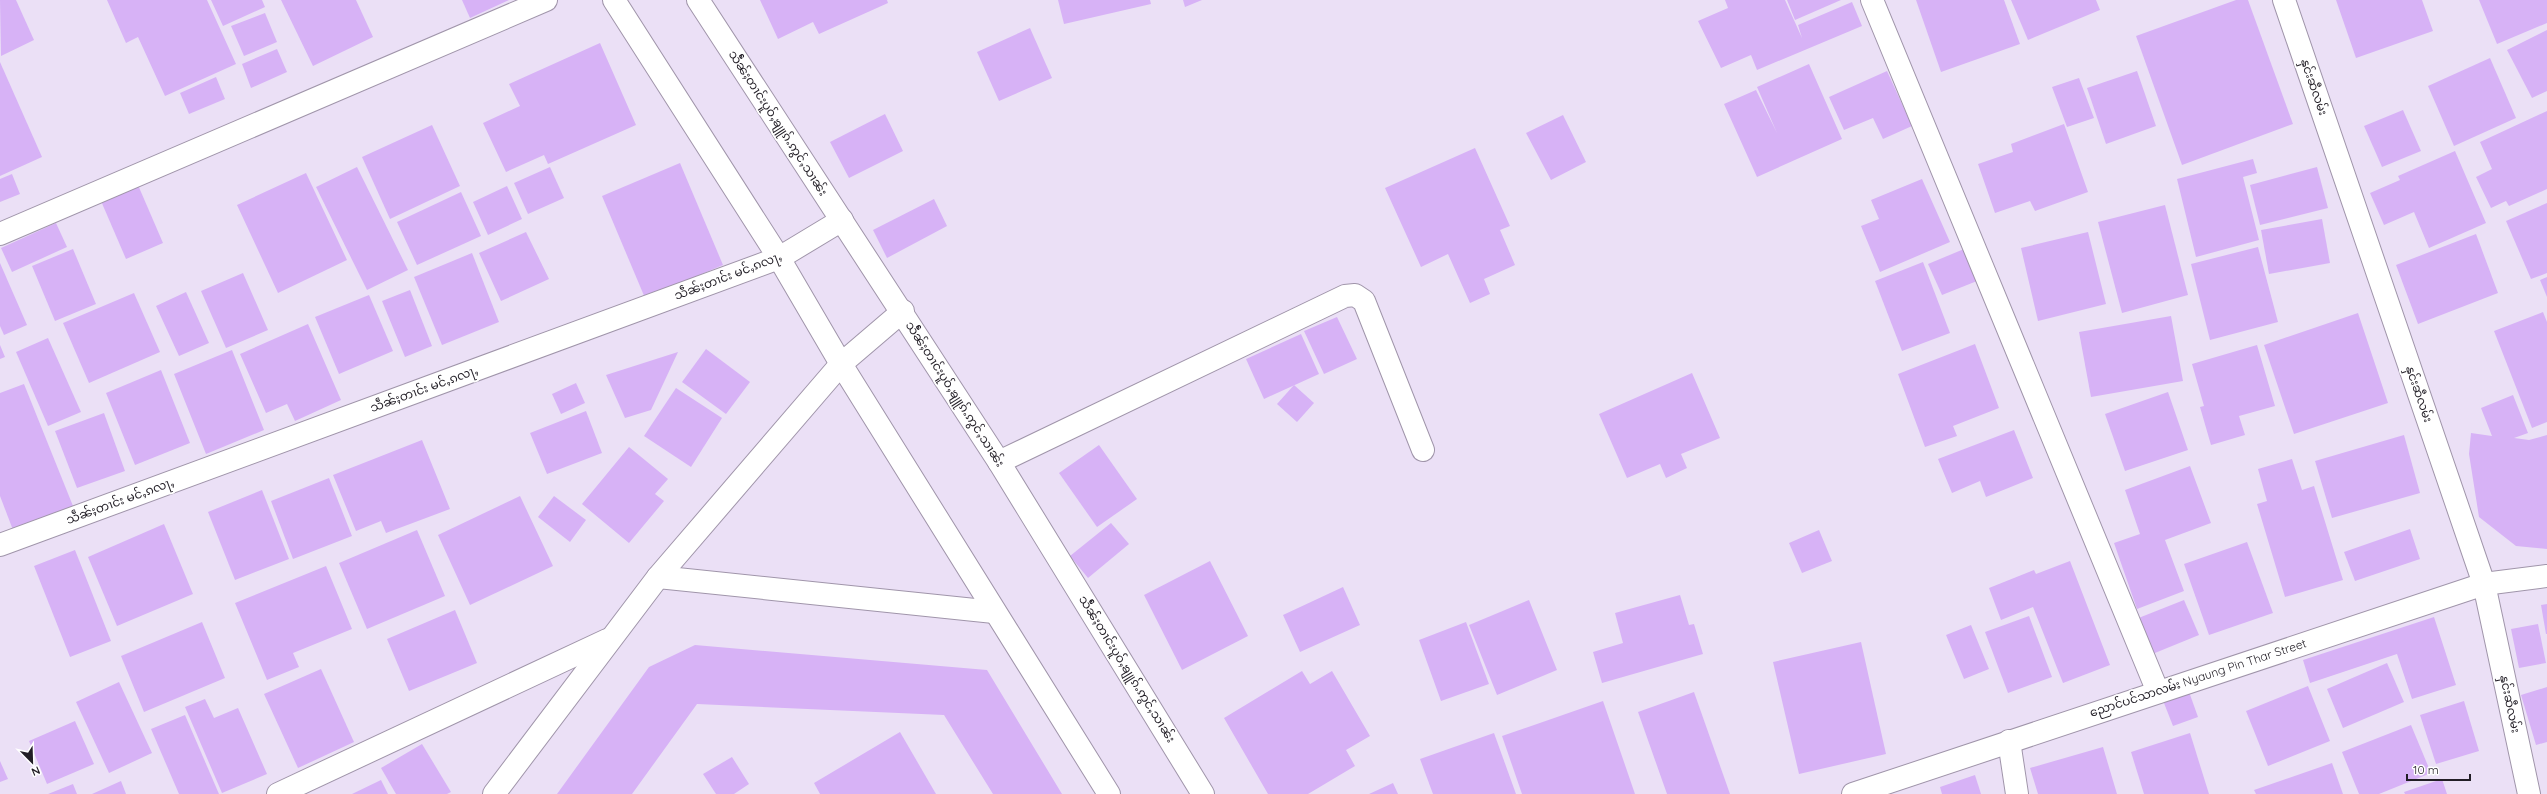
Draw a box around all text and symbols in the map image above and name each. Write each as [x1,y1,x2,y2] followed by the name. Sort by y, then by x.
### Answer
[723,47,832,200] street label: သဵႅၼ်ႈတၢင်းပူဝ်ႇၶျူၵ်ႉဢွင်ႇသၢၼ်း
[2295,56,2332,118] street label: နှင်းဆီလမ်း
[672,247,785,306] street label: သဵၼ်ႈတၢင်း မင်ႇၵလႃႇ
[900,318,1009,471] street label: သဵႅၼ်ႈတၢင်းပူဝ်ႇၶျူၵ်ႉဢွင်ႇသၢၼ်း
[367,361,481,418] street label: သဵၼ်ႈတၢင်း မင်ႇၵလႃႇ
[2400,363,2437,425] street label: နှင်းဆီလမ်း
[63,473,177,530] street label: သဵၼ်ႈတၢင်း မင်ႇၵလႃႇ
[1073,592,1180,747] street label: သဵႅၼ်ႈတၢင်းပူဝ်ႇၶျူၵ်ႉဢွင်ႇသၢၼ်း
[2087,634,2309,723] street label: ညောင်ပင်သာလမ်း Nyaung Pin Thar Street
[2494,673,2525,735] street label: နှင်းဆီလမ်း
[12,742,52,782] north arrow
[2407,756,2470,782] scale bar
[2413,762,2439,777] text: 10 m
[29,763,42,779] text: N

